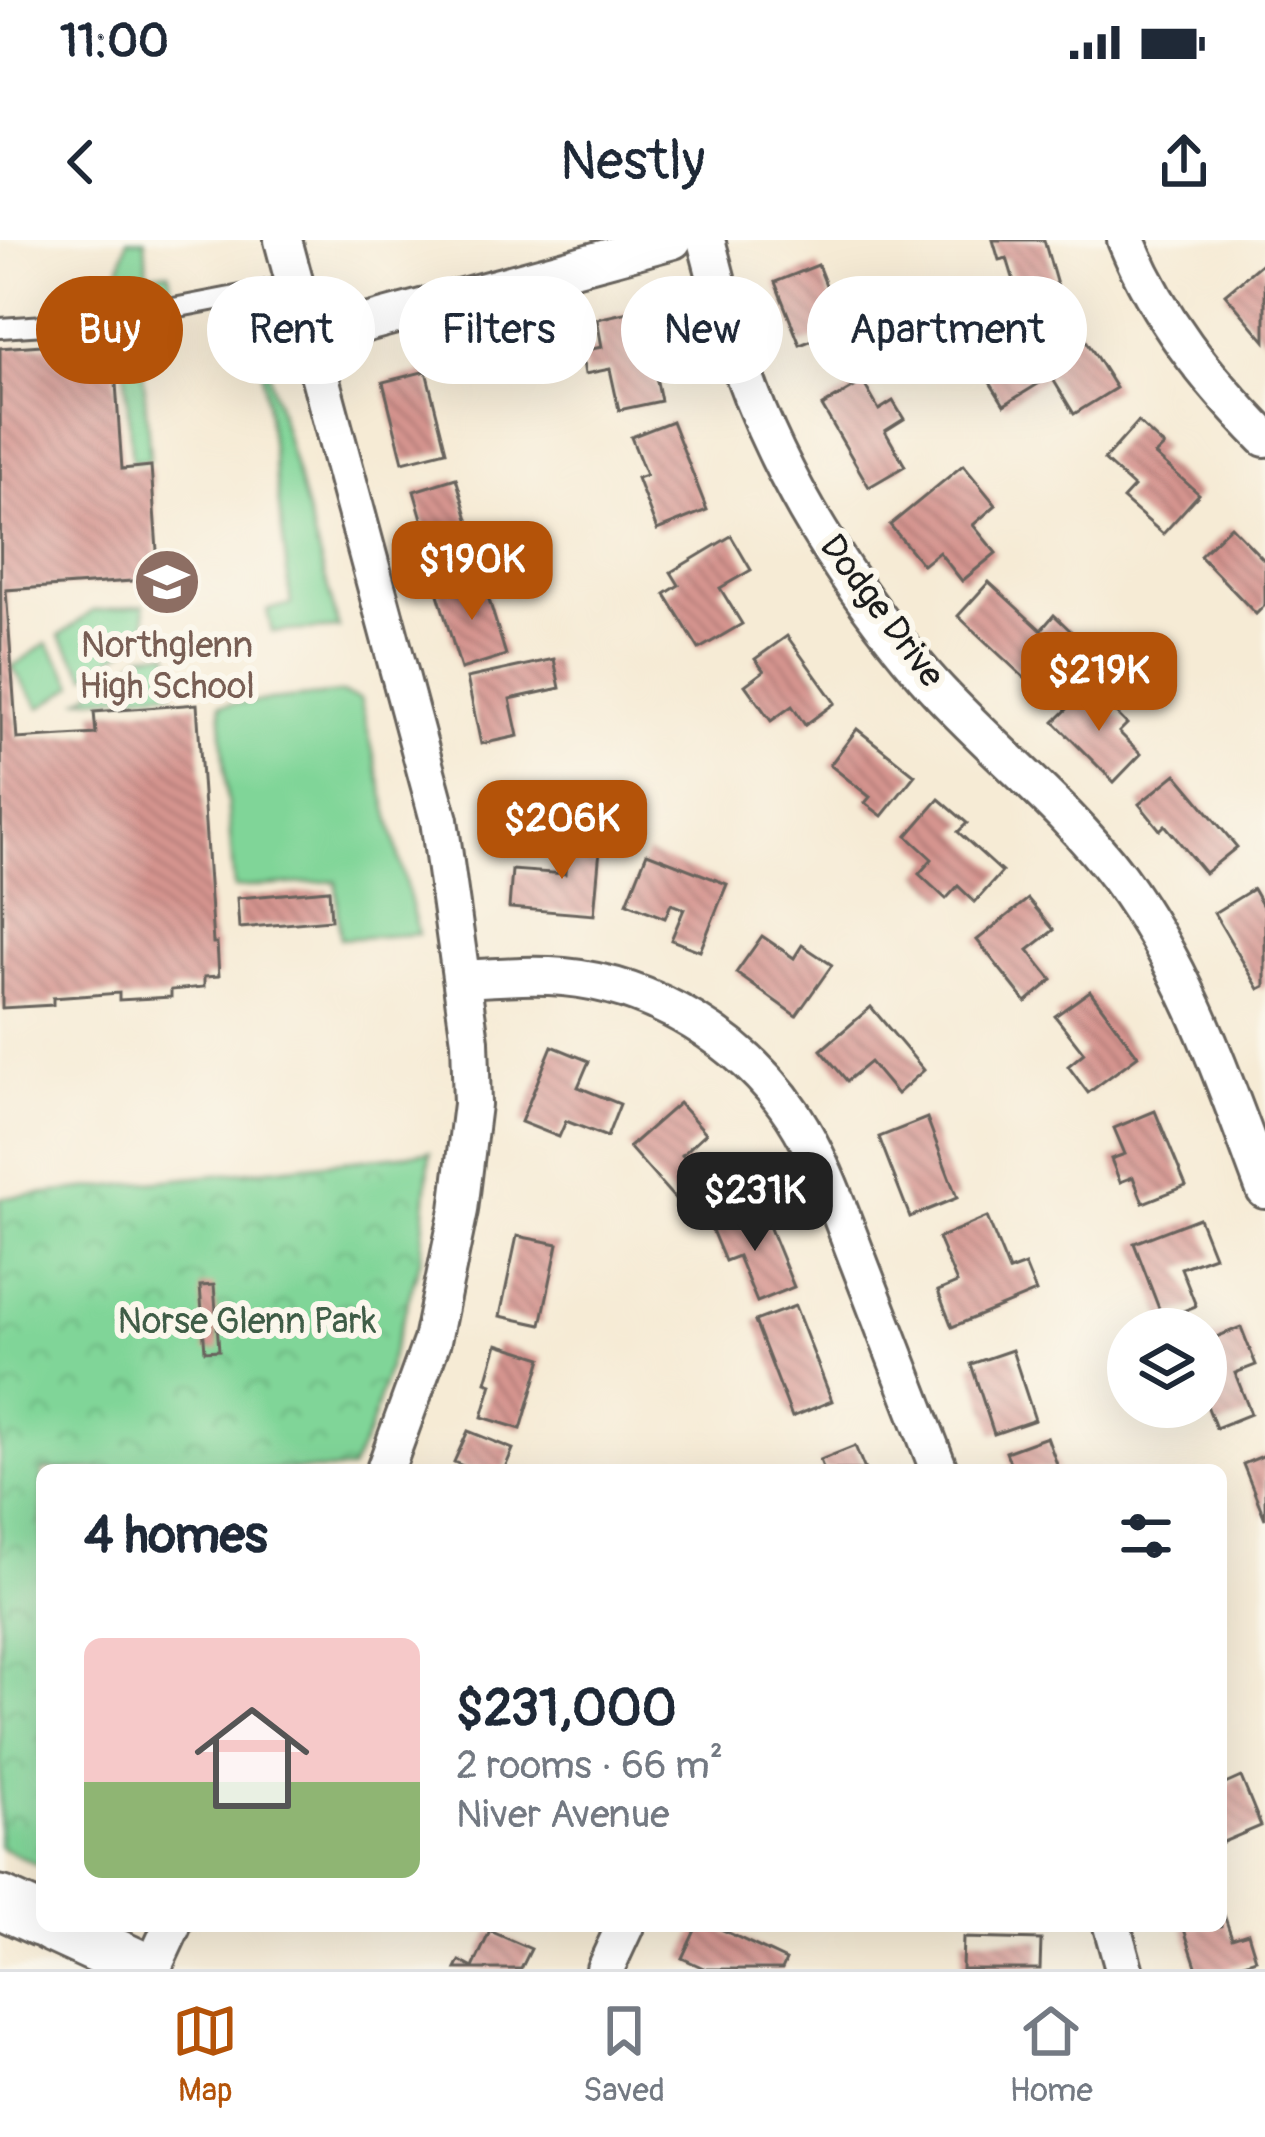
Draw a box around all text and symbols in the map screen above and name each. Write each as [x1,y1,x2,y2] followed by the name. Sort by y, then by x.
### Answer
[60,14,169,70] text: 11:00
[560,128,705,196] text: Nestly
[48,129,114,195] icon: back
[1151,129,1217,195] icon: share
[36,276,183,384] chip: Buy
[207,276,375,384] chip: Rent
[399,276,597,384] chip: Filters
[621,276,783,384] chip: New
[807,276,1087,384] chip: Apartment
[388,521,556,623] pin: $190K
[810,526,954,697] street label: Dodge Drive
[419,535,525,584] text: $190K
[132,547,202,617] school or university icon: Northglenn High School
[79,623,255,709] place label: Northglenn High School
[1015,632,1183,734] pin: $219K
[1048,646,1150,695] text: $219K
[478,780,646,882] pin: $206K
[504,794,620,843] text: $206K
[671,1152,839,1254] pin: $231K
[704,1166,806,1215] text: $231K
[118,1299,376,1344] park label: Norse Glenn Park
[1107,1308,1227,1428] map controls
[1107,1308,1227,1428] button: layers
[1113,1503,1179,1569] icon: filters
[84,1504,268,1568] text: 4 homes
[456,1677,676,1741] text: $231,000
[180,1686,324,1830] icon: home
[456,1741,723,1790] text: 2 rooms · 66 m²
[456,1790,670,1839] text: Niver Avenue
[172,1998,238,2111] tab: Map
[583,1998,665,2111] tab: Saved
[1009,1998,1093,2111] tab: Home

